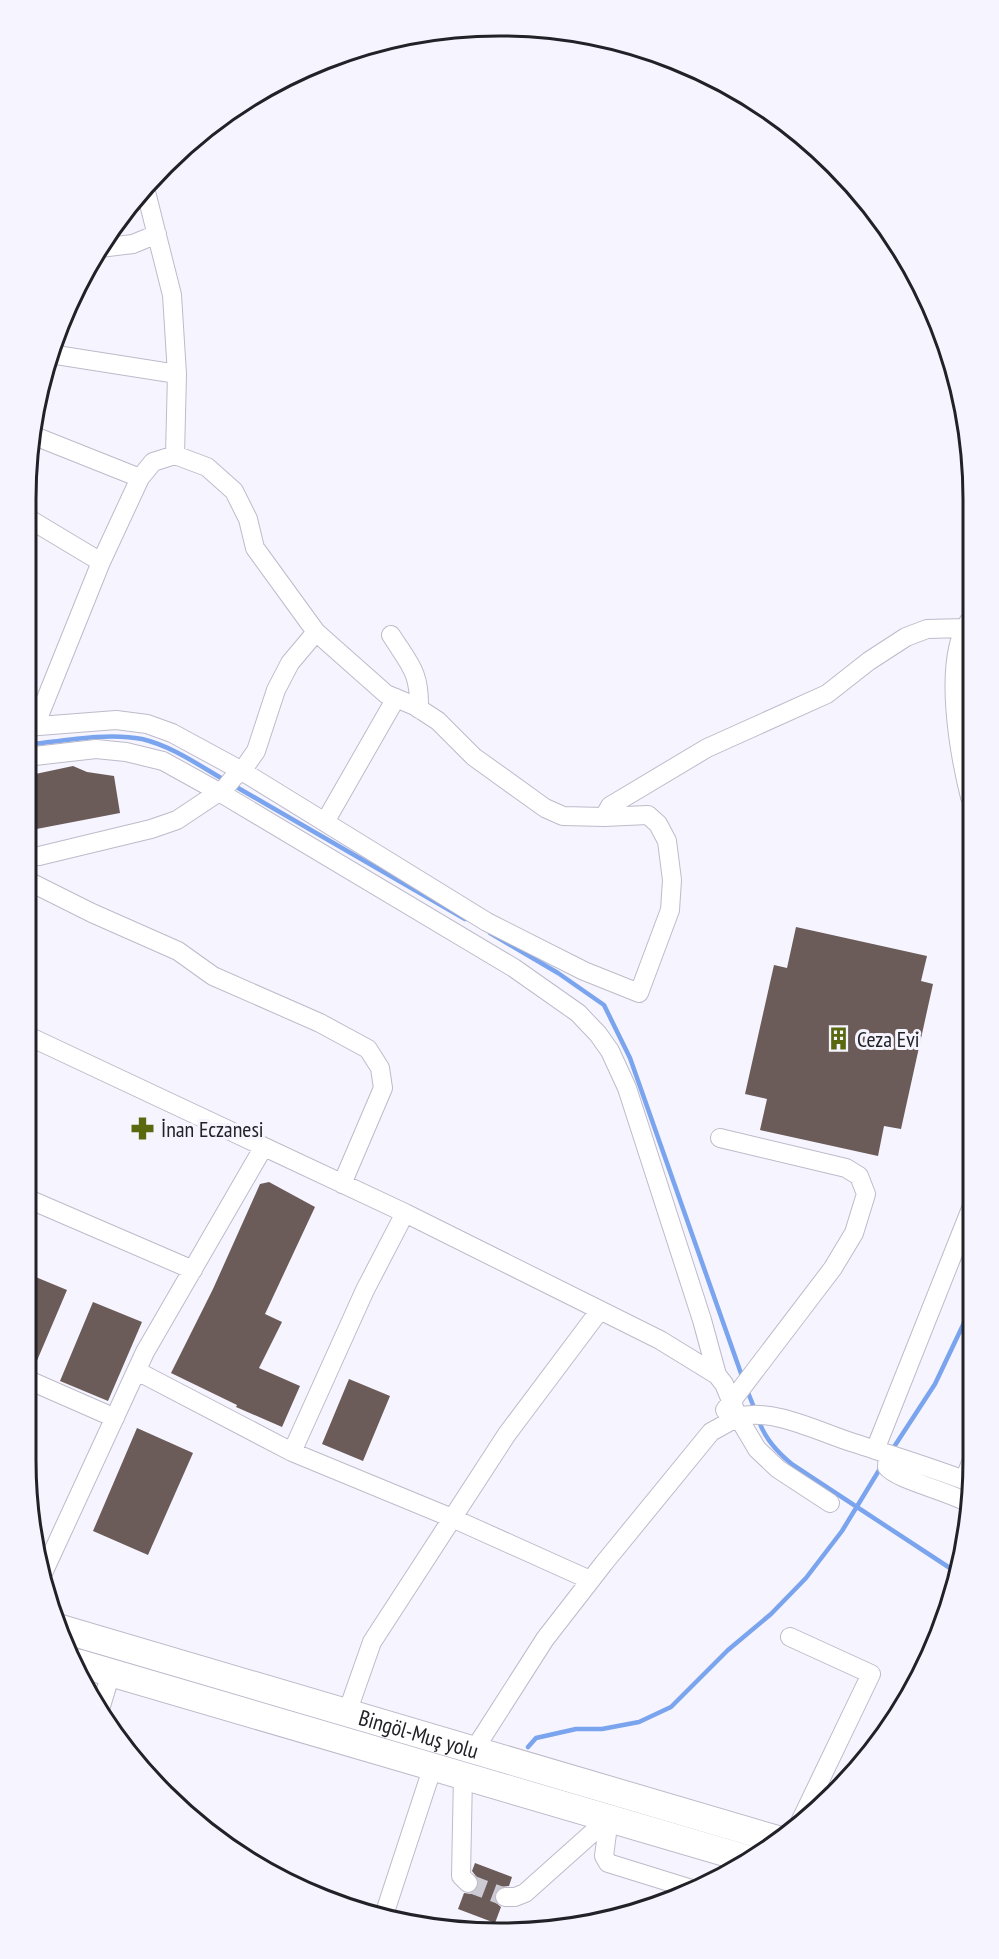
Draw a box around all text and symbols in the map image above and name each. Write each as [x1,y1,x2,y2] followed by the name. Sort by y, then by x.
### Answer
[857,1025,920,1053] place label: Ceza Evi
[826,1026,852,1052] building icon: Ceza Evi
[161,1115,264,1143] place label: İnan Eczanesi
[130,1116,156,1142] pharmacy icon: İnan Eczanesi
[356,1703,482,1765] street label: Bingöl-Muş yolu

